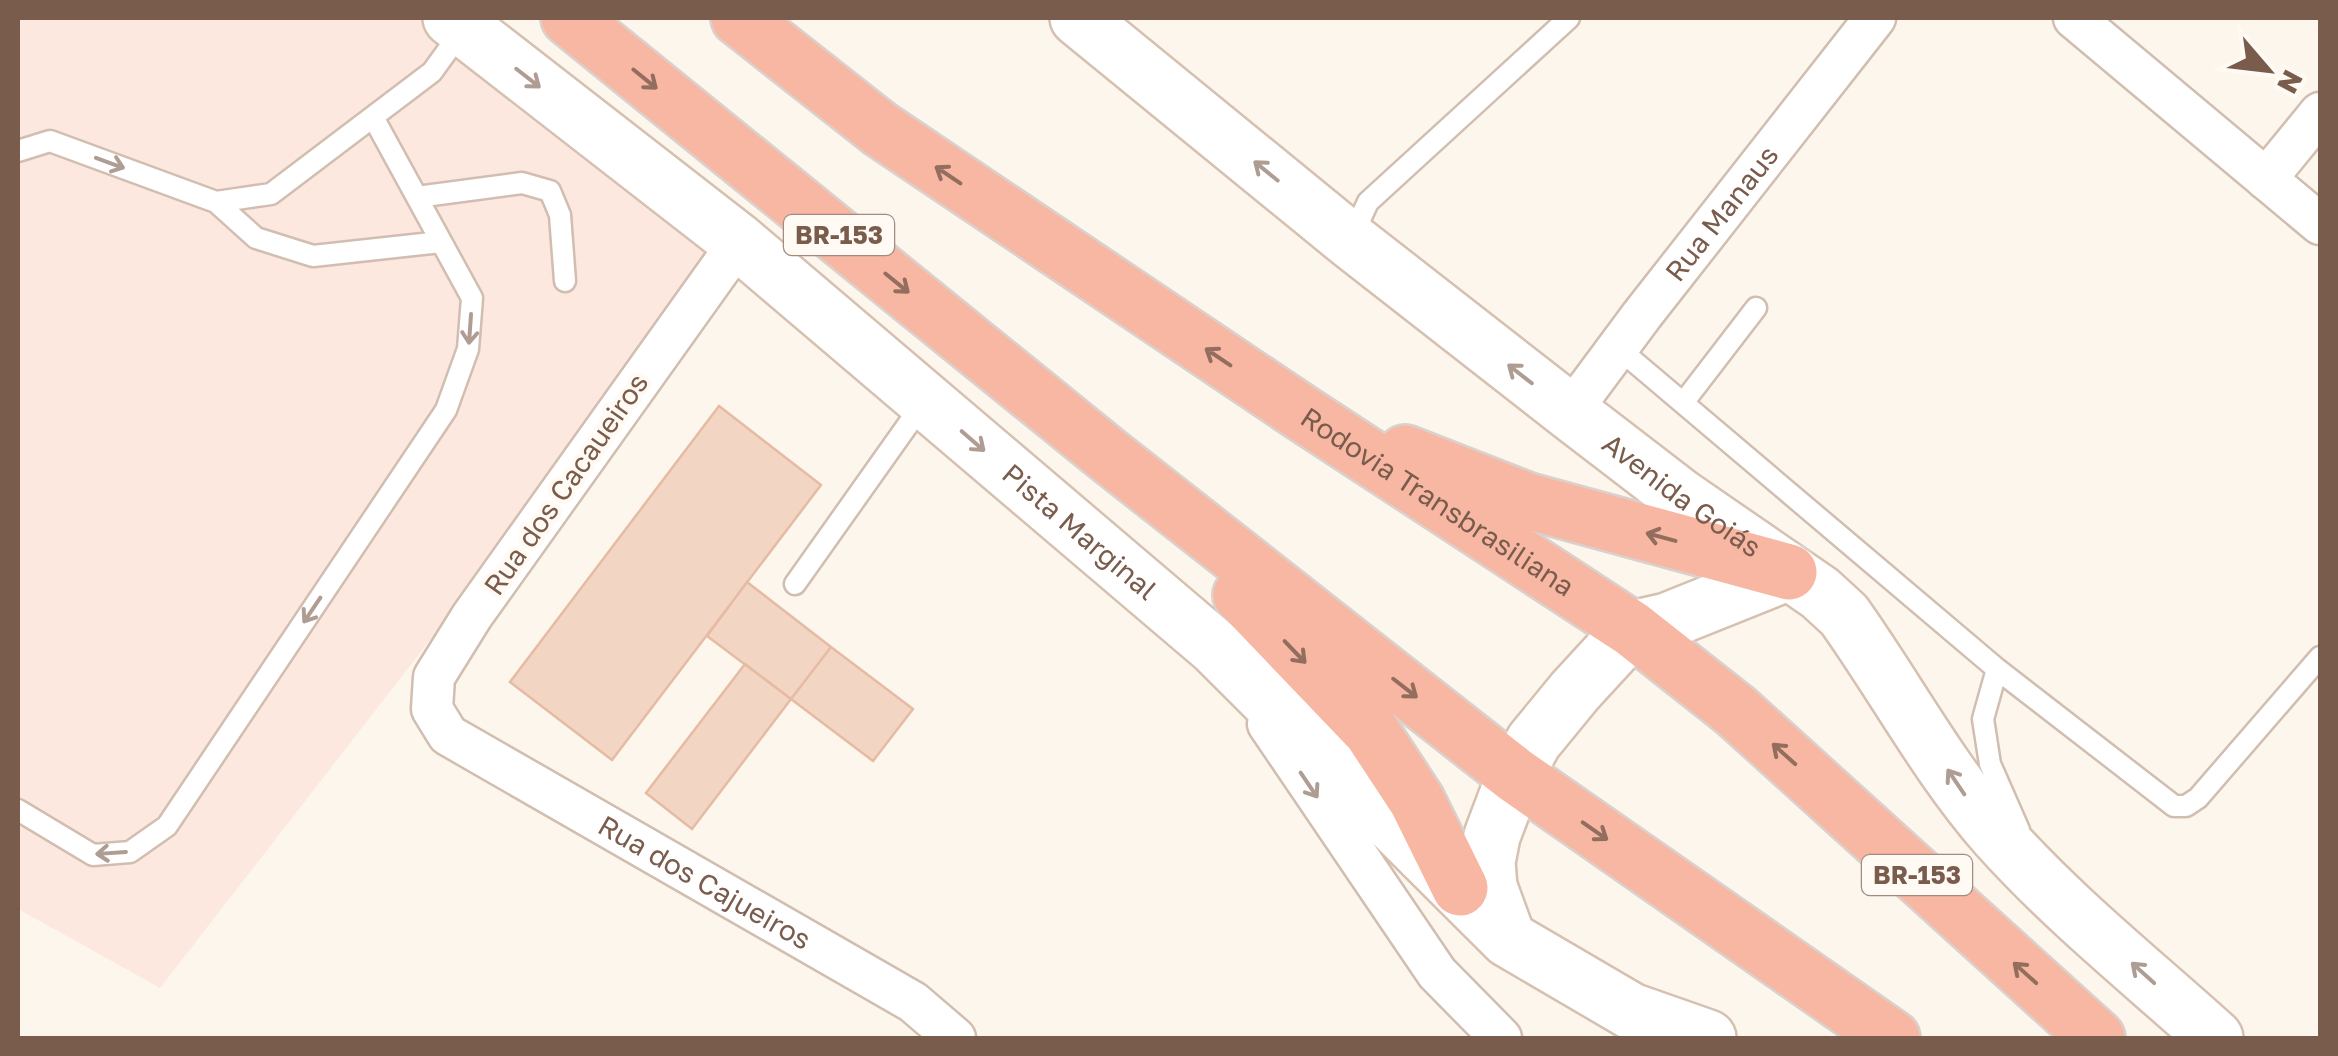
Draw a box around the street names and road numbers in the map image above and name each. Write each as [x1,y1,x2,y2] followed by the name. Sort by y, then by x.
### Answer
[1658,139,1785,287] street label: Rua Manaus
[784,215,894,255] road number: BR-153
[477,367,655,601] street label: Rua dos Cacaueiros
[1295,400,1581,603] street label: Rodovia Transbrasiliana
[1596,426,1768,564] street label: Avenida Goiás
[996,457,1164,606] street label: Pista Marginal
[593,808,817,956] street label: Rua dos Cajueiros
[1862,855,1972,895] road number: BR-153

